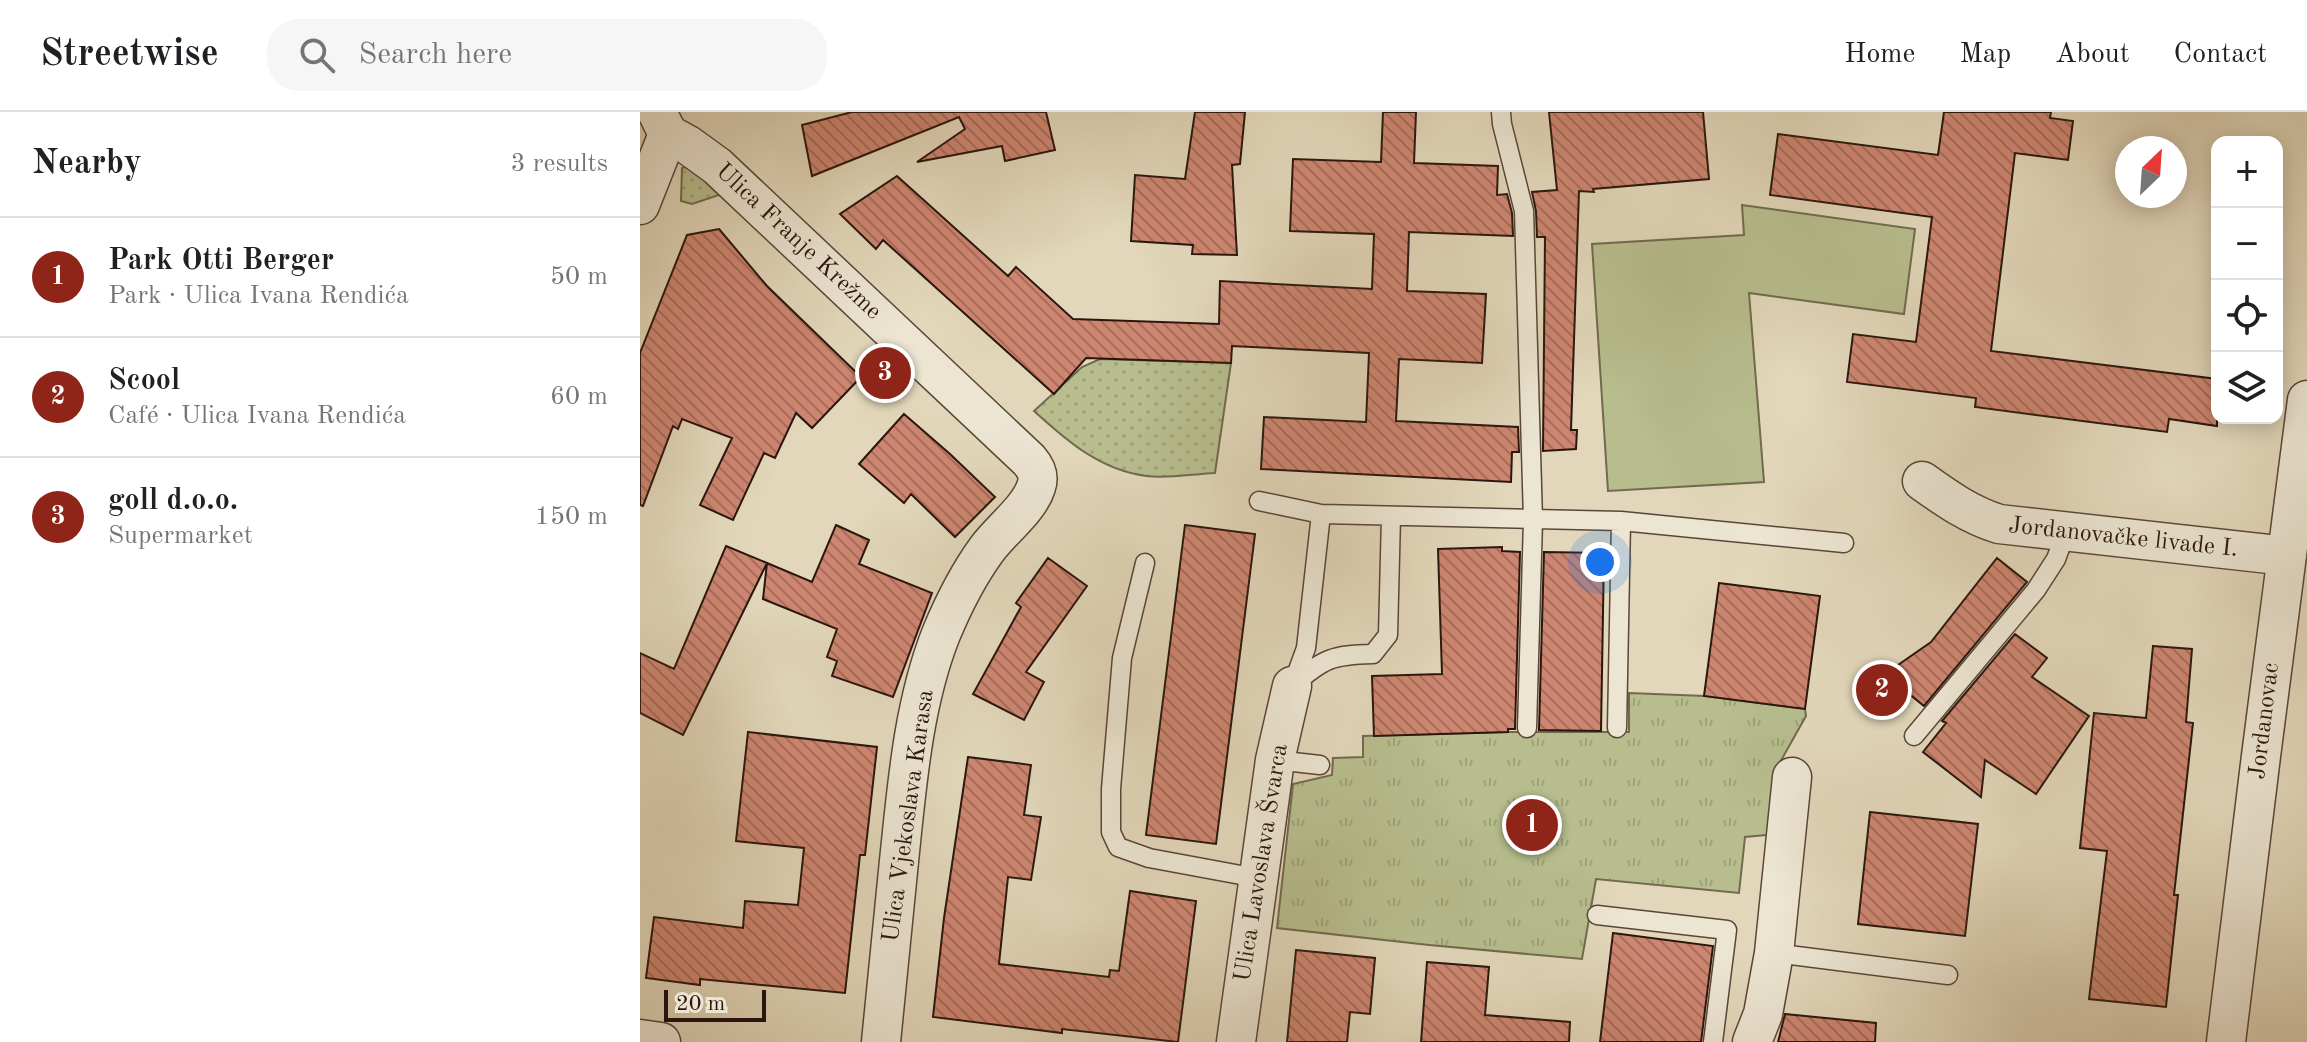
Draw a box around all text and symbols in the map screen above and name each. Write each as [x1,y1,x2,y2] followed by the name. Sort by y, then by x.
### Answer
[267,19,827,91] search box
[295,33,339,77] icon: search
[40,36,219,74] text: Streetwise
[359,40,512,70] text: Search here
[1844,41,1915,69] text: Home
[1959,41,2011,69] text: Map
[2055,41,2130,69] text: About
[2174,41,2267,69] text: Contact
[2115,136,2187,208] north arrow
[2211,136,2283,424] map controls
[2211,136,2283,208] button: +
[32,147,142,181] text: Nearby
[510,151,608,177] text: 3 results
[711,159,885,325] street label: Ulica Franje Krežme
[2211,208,2283,280] button: −
[108,246,334,276] text: Park Otti Berger
[50,264,66,290] text: 1
[550,264,608,290] text: 50 m
[2211,280,2283,352] button: locate
[108,283,409,309] text: Park · Ulica Ivana Rendića
[859,343,911,403] pin: 3
[2211,352,2283,424] button: layers
[108,366,180,396] text: Scool
[50,384,66,410] text: 2
[550,384,608,410] text: 60 m
[108,403,406,429] text: Café · Ulica Ivana Rendića
[108,486,238,516] text: goll d.o.o.
[50,504,66,530] text: 3
[535,504,608,530] text: 150 m
[2007,514,2239,562] street label: Jordanovačke livade I.
[108,523,253,549] text: Supermarket
[1580,542,1620,582] your location
[1856,660,1908,720] pin: 2
[2246,661,2284,781] street label: Jordanovac
[879,688,939,944] street label: Ulica Vjekoslava Karasa
[1226,741,1293,984] street label: Ulica Lavoslava Švarca
[1506,795,1558,855] pin: 1
[664,986,766,1022] scale bar
[676,993,725,1015] text: 20 m

